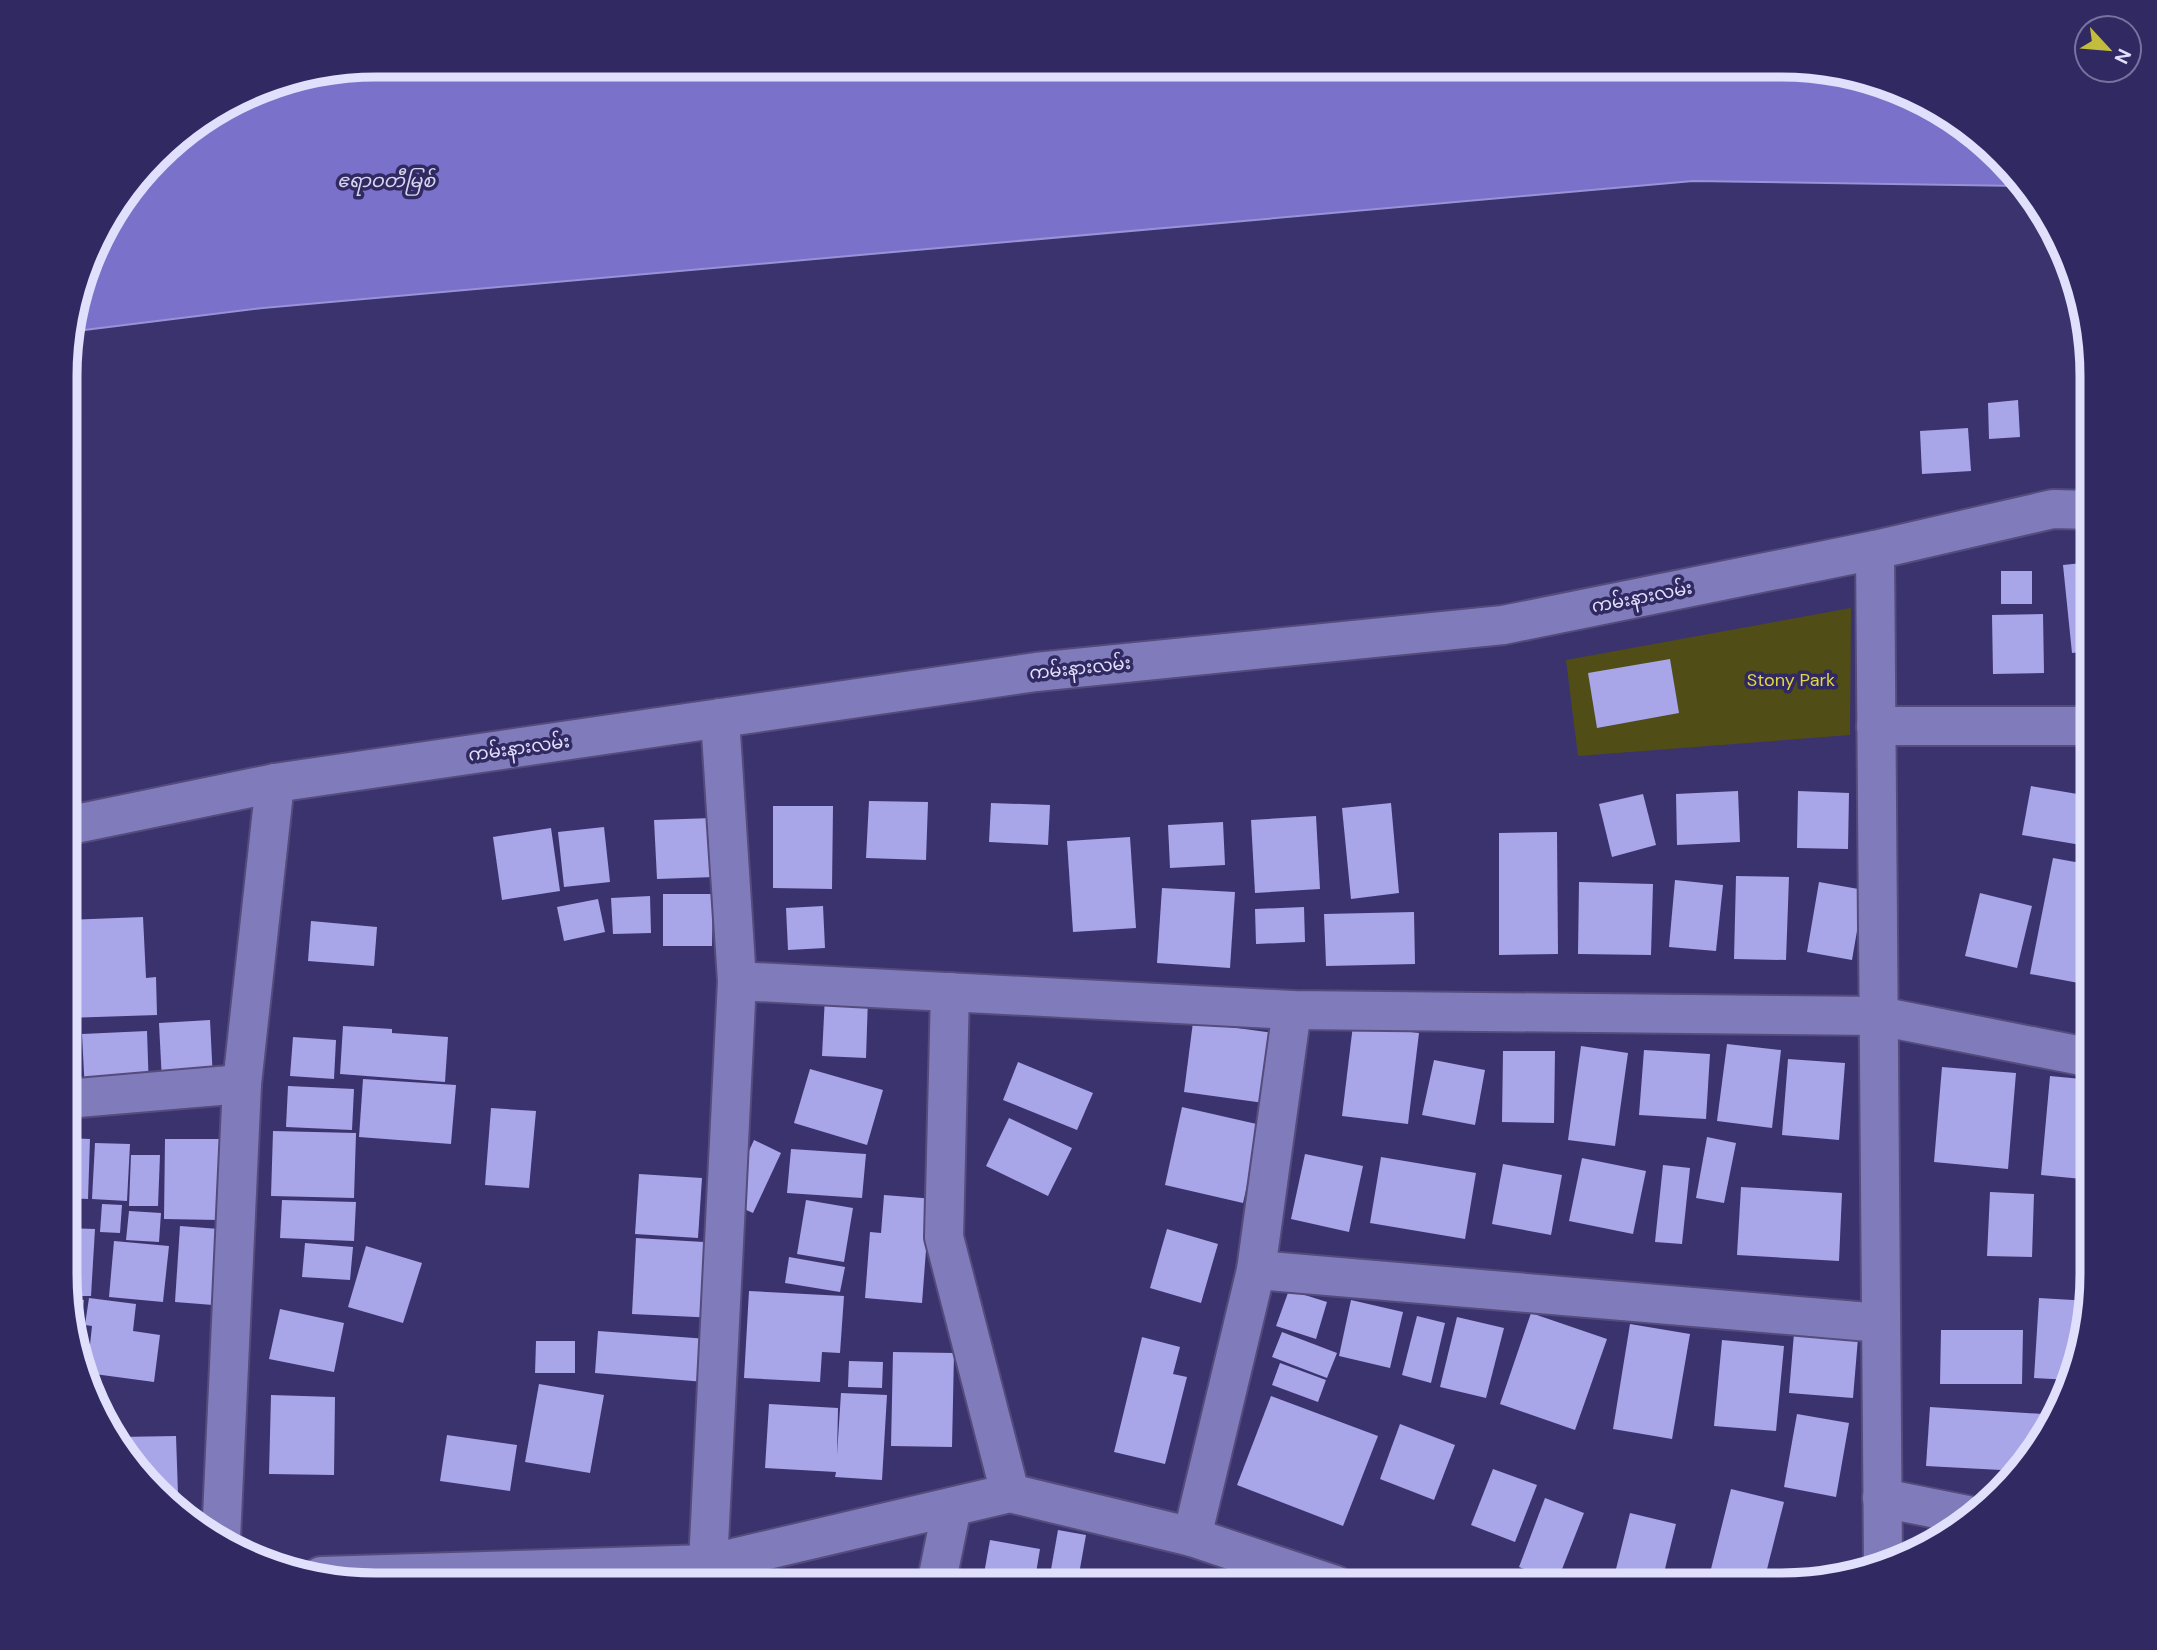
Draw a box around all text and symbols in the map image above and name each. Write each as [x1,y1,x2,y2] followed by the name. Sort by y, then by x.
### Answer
[2073,14,2143,84] north arrow
[2109,45,2137,68] text: N
[337,167,436,196] water label: ဧရာဝတီမြစ်
[1589,575,1695,621] street label: ကမ်းနားလမ်း
[1028,650,1132,688] street label: ကမ်းနားလမ်း
[1747,668,1835,692] park label: Stony Park
[467,728,572,770] street label: ကမ်းနားလမ်း

